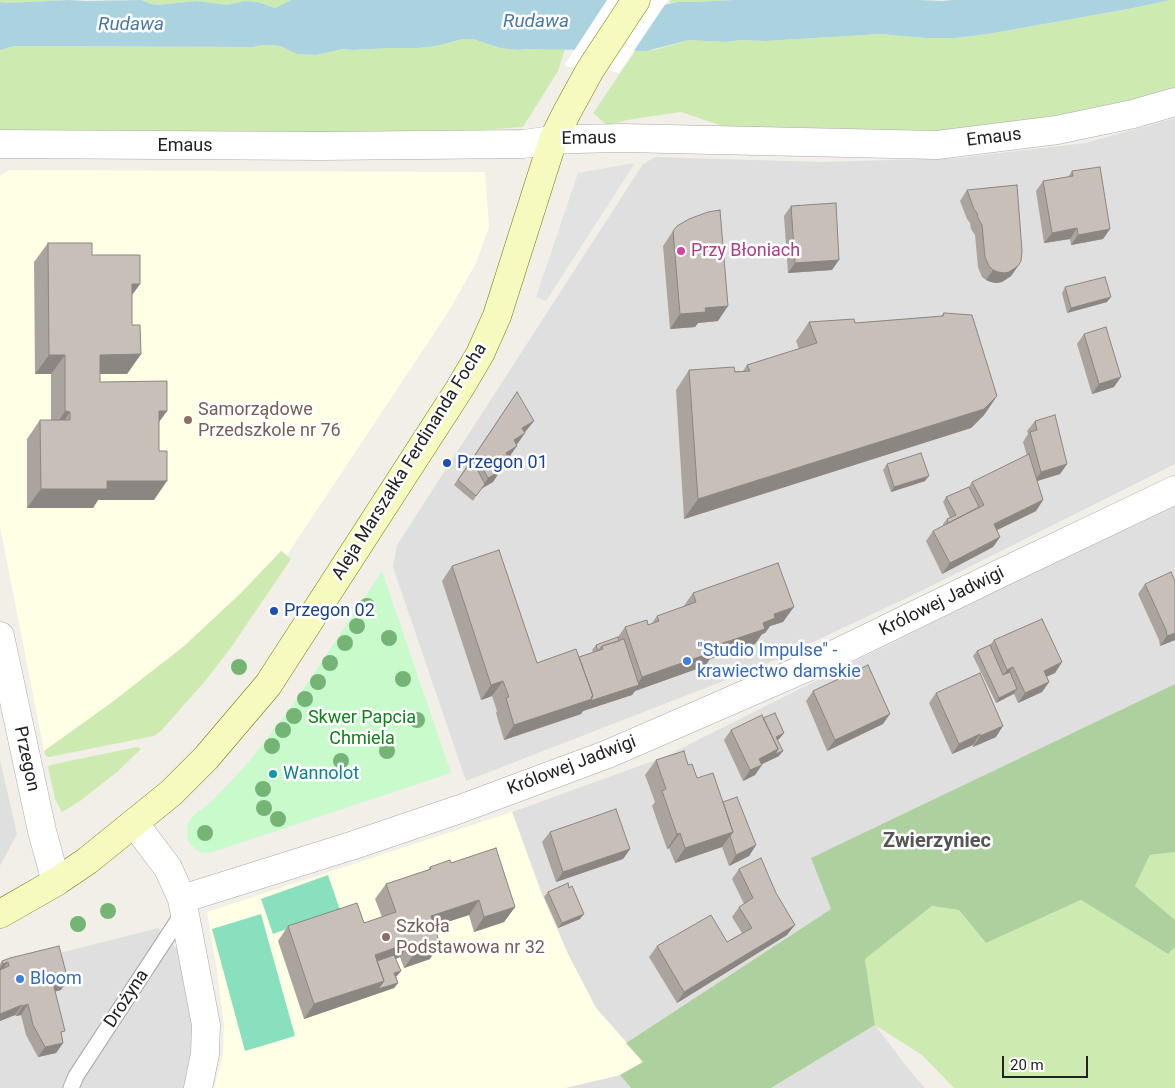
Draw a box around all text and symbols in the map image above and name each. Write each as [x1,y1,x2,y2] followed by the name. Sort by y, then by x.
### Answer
[503,11,569,33] water label: Rudawa
[98,14,164,36] water label: Rudawa
[965,124,1023,152] street label: Emaus
[561,128,617,150] street label: Emaus
[157,135,213,157] street label: Emaus
[691,240,800,262] place label: Przy Błoniach
[675,245,687,257] marker: Przy Błoniach
[328,340,492,584] street label: Aleja Marszałka Ferdinanda Focha
[198,399,341,442] place label: Samorządowe Przedszkole nr 76
[182,414,194,426] marker: Samorządowe Przedszkole nr 76
[457,452,548,474] place label: Przegon 01
[441,457,453,469] marker: Przegon 01
[876,562,1008,642] street label: Królowej Jadwigi
[284,600,375,622] place label: Przegon 02
[268,605,280,617] marker: Przegon 02
[697,640,861,682] place label: "Studio Impulse" - krawiectwo damskie
[681,655,693,667] marker: "Studio Impulse" - krawiectwo damskie
[308,707,416,750] park label: Skwer Papcia Chmiela
[9,724,43,794] street label: Przegon
[505,732,639,800] street label: Królowej Jadwigi
[283,763,359,785] place label: Wannolot
[267,768,279,780] marker: Wannolot
[883,830,991,854] district label: Zwierzyniec
[396,916,545,959] place label: Szkoła Podstawowa nr 32
[380,931,392,943] marker: Szkoła Podstawowa nr 32
[100,966,154,1032] street label: Drożyna
[30,968,82,990] place label: Bloom
[14,973,26,985] marker: Bloom
[1005,1046,1091,1078] scale bar
[1010,1056,1044,1074] text: 20 m

